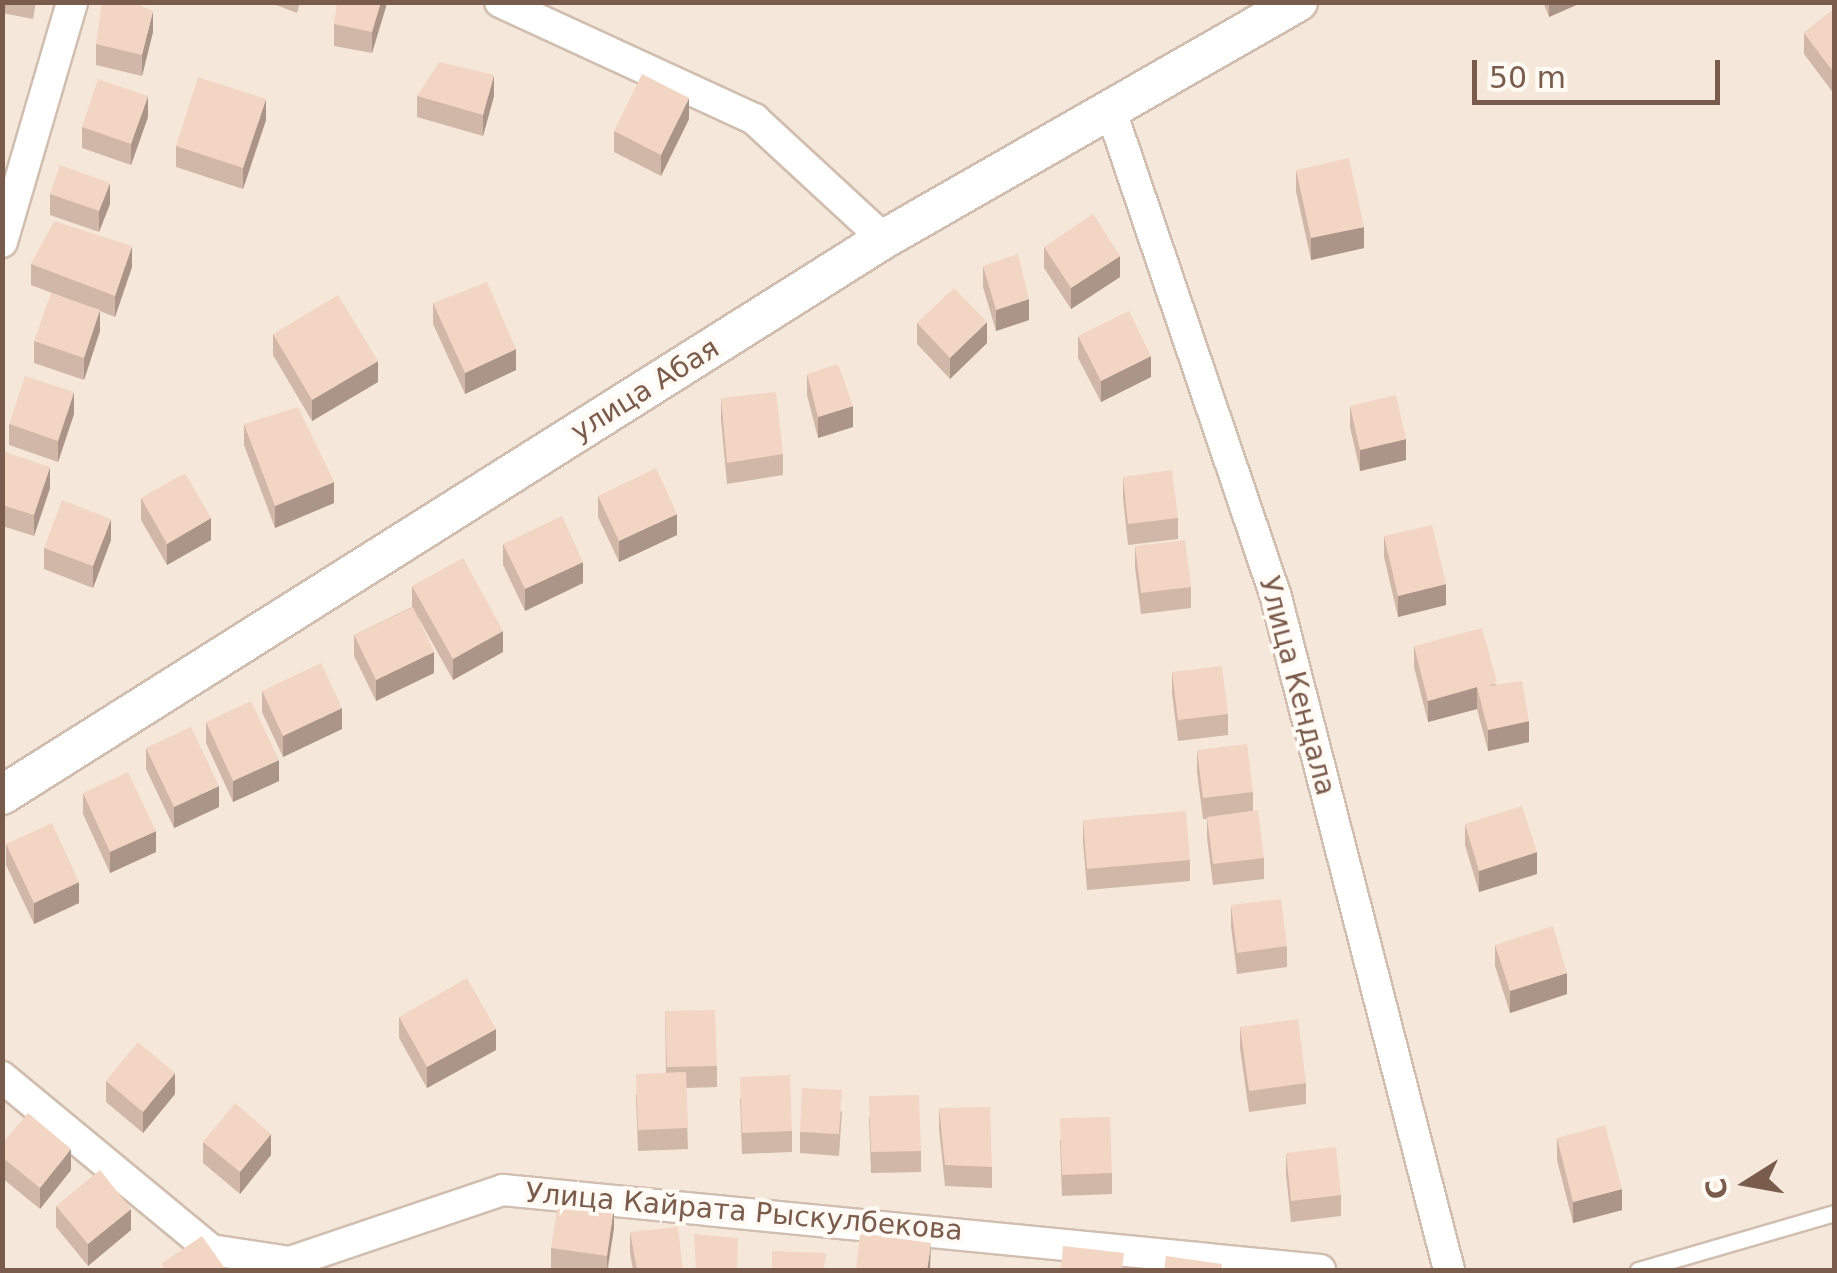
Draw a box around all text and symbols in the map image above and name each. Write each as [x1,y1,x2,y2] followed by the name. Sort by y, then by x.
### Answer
[1477,40,1724,102] scale bar
[1489,60,1566,95] text: 50 m
[565,331,725,449] street label: улица Абая
[1252,573,1342,799] street label: Улица Кендала
[1697,1133,1797,1233] north arrow
[524,1176,964,1248] street label: Улица Кайрата Рыскулбекова
[1699,1176,1735,1202] text: С

